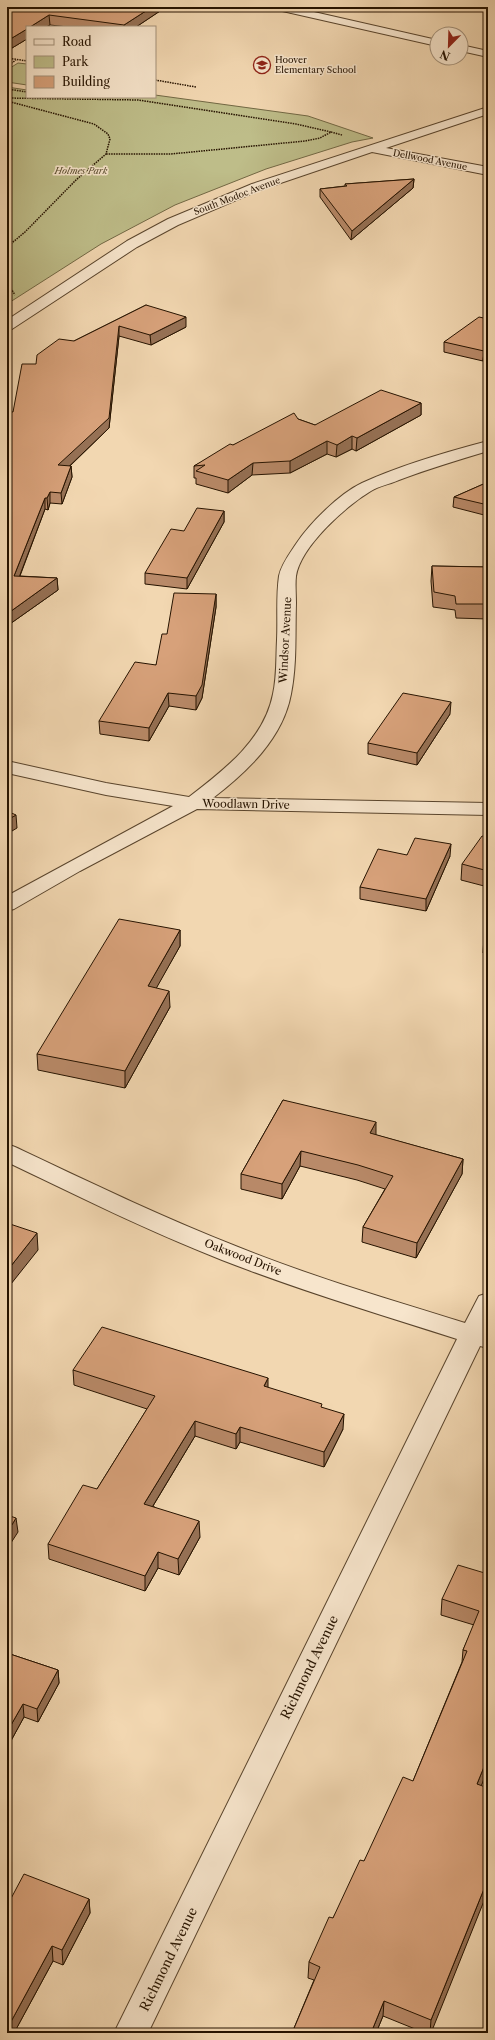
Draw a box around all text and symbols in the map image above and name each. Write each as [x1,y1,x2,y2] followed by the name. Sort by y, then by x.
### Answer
[26,26,156,98] legend
[429,26,469,66] north arrow
[62,34,92,49] text: Road
[438,47,452,64] text: N
[62,54,89,69] text: Park
[275,54,357,75] place label: Hoover Elementary School
[252,55,272,75] school or university icon: Hoover Elementary School
[62,74,110,89] text: Building
[392,147,468,172] street label: Dellwood Avenue
[54,165,108,176] park label: Holmes Park
[192,174,282,217] street label: South Modoc Avenue
[276,596,294,685] street label: Windsor Avenue
[201,796,290,812] street label: Woodlawn Drive
[202,1236,284,1278] street label: Oakwood Drive
[277,1612,341,1722] street label: Richmond Avenue
[136,1904,200,2014] street label: Richmond Avenue

